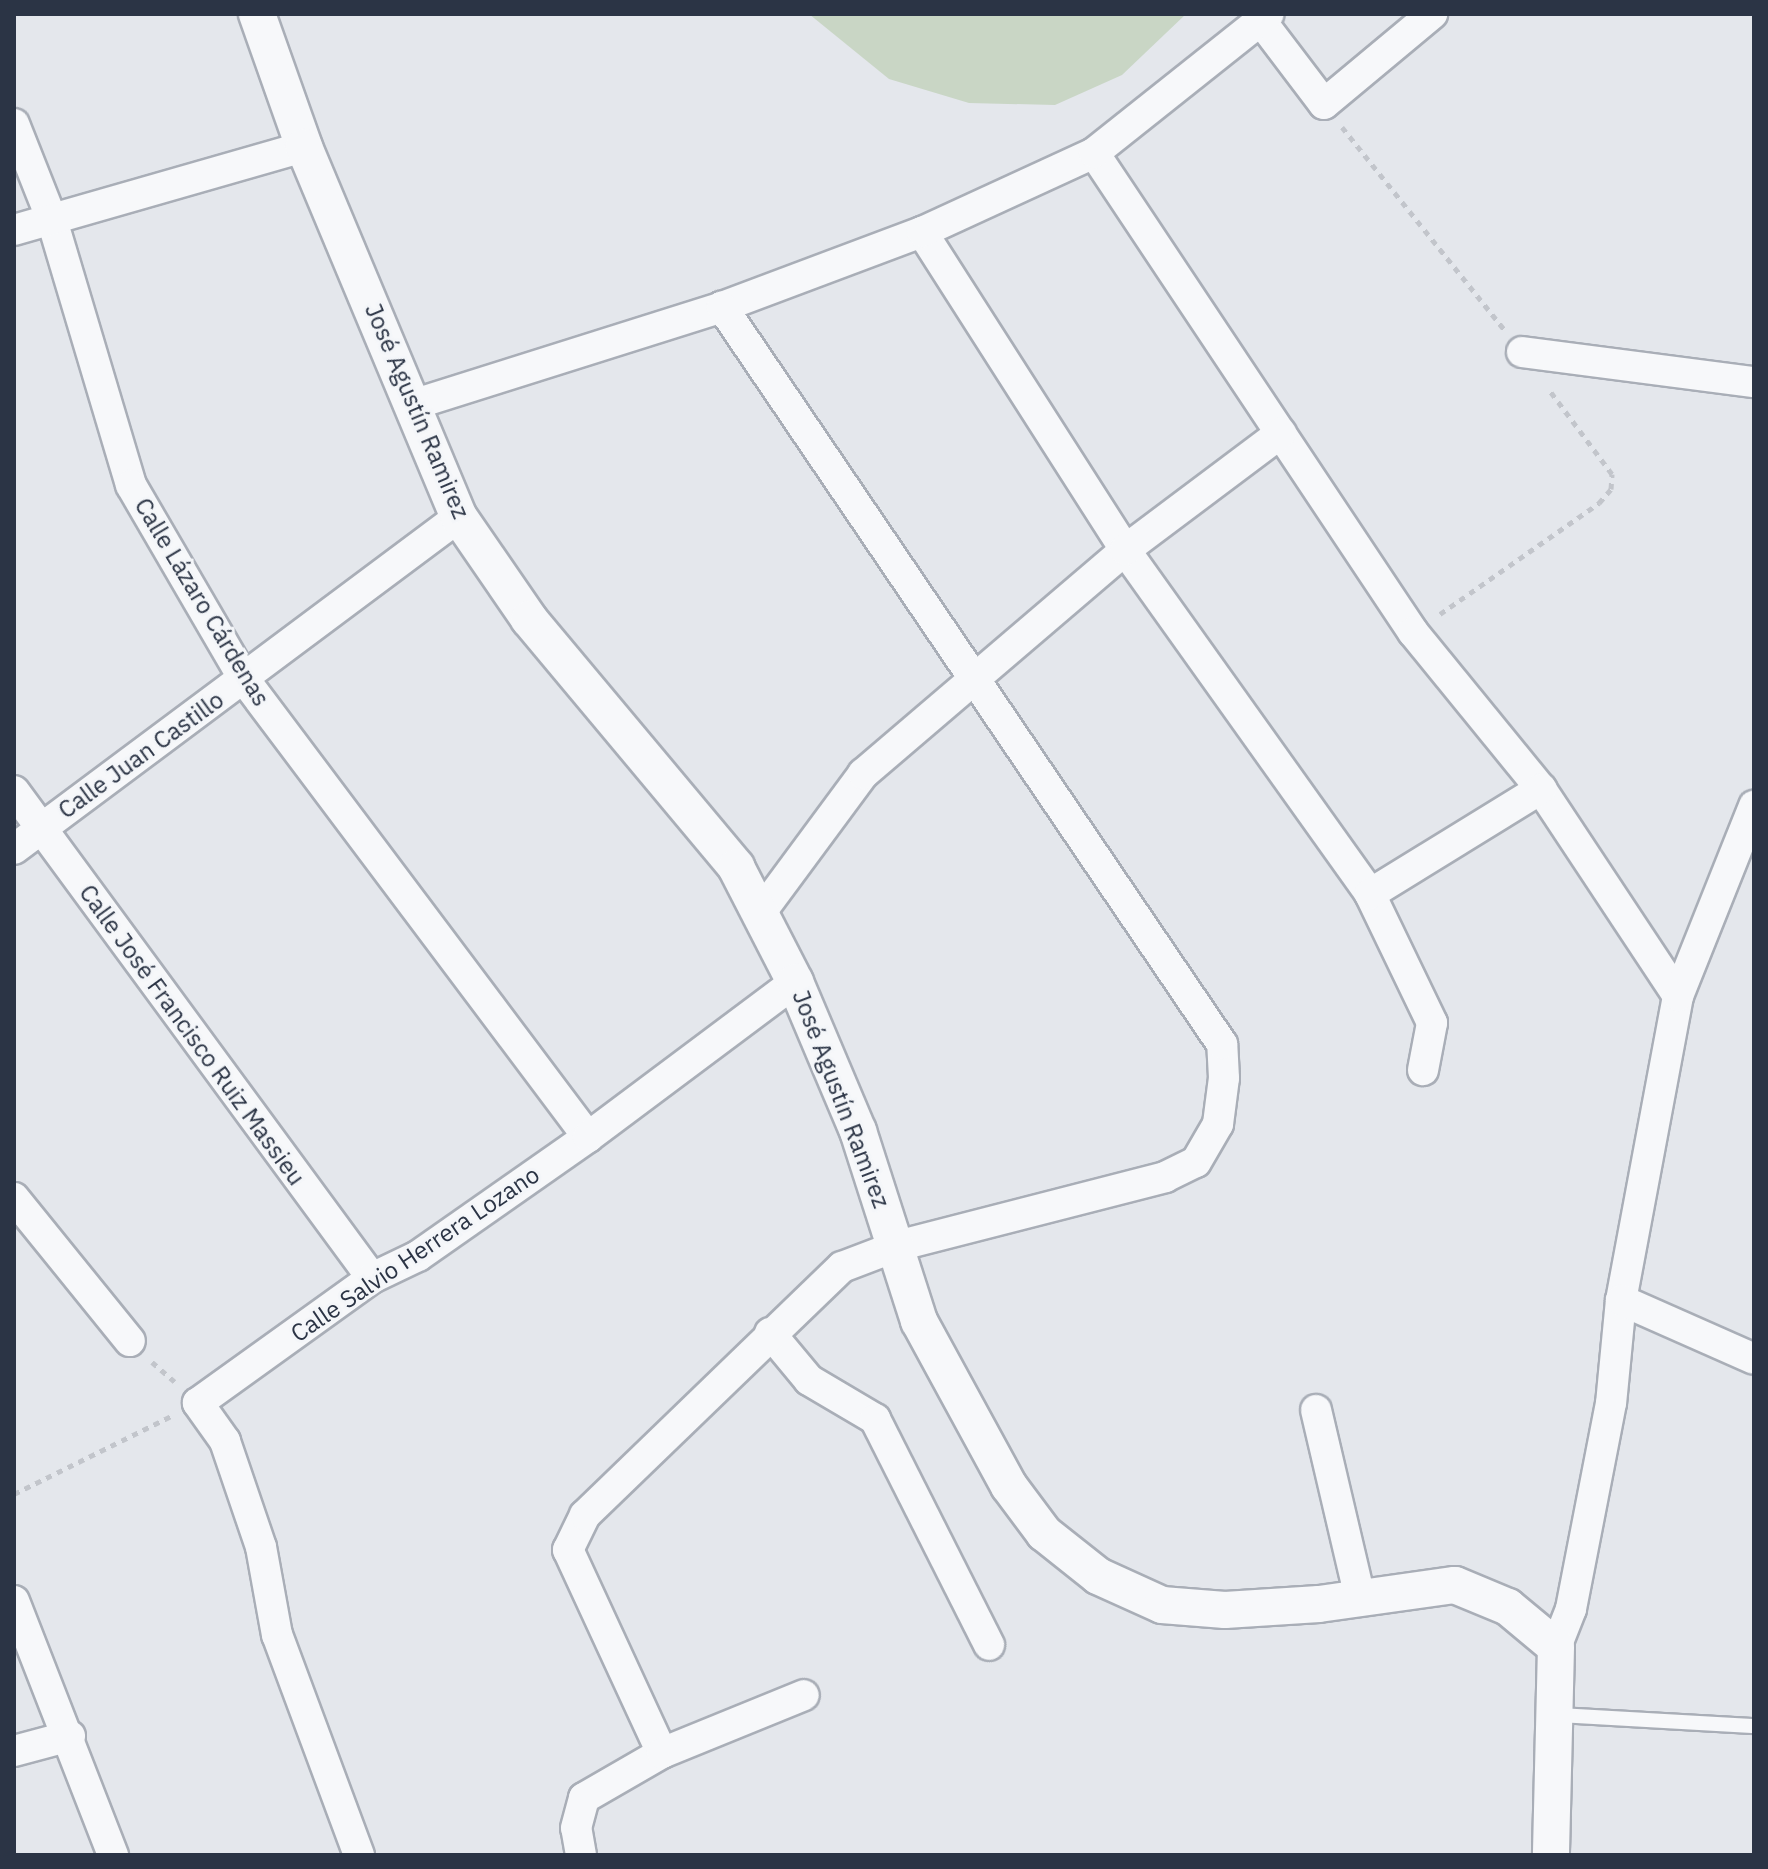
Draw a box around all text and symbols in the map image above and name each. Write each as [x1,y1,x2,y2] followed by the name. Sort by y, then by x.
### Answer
[359,299,475,523] street label: José Agustín Ramirez
[128,493,276,711] street label: Calle Lázaro Cárdenas
[53,685,229,825] street label: Calle Juan Castillo
[73,879,311,1191] street label: Calle José Francisco Ruiz Massieu
[786,986,896,1212] street label: José Agustín Ramirez
[285,1160,545,1348] street label: Calle Salvio Herrera Lozano

